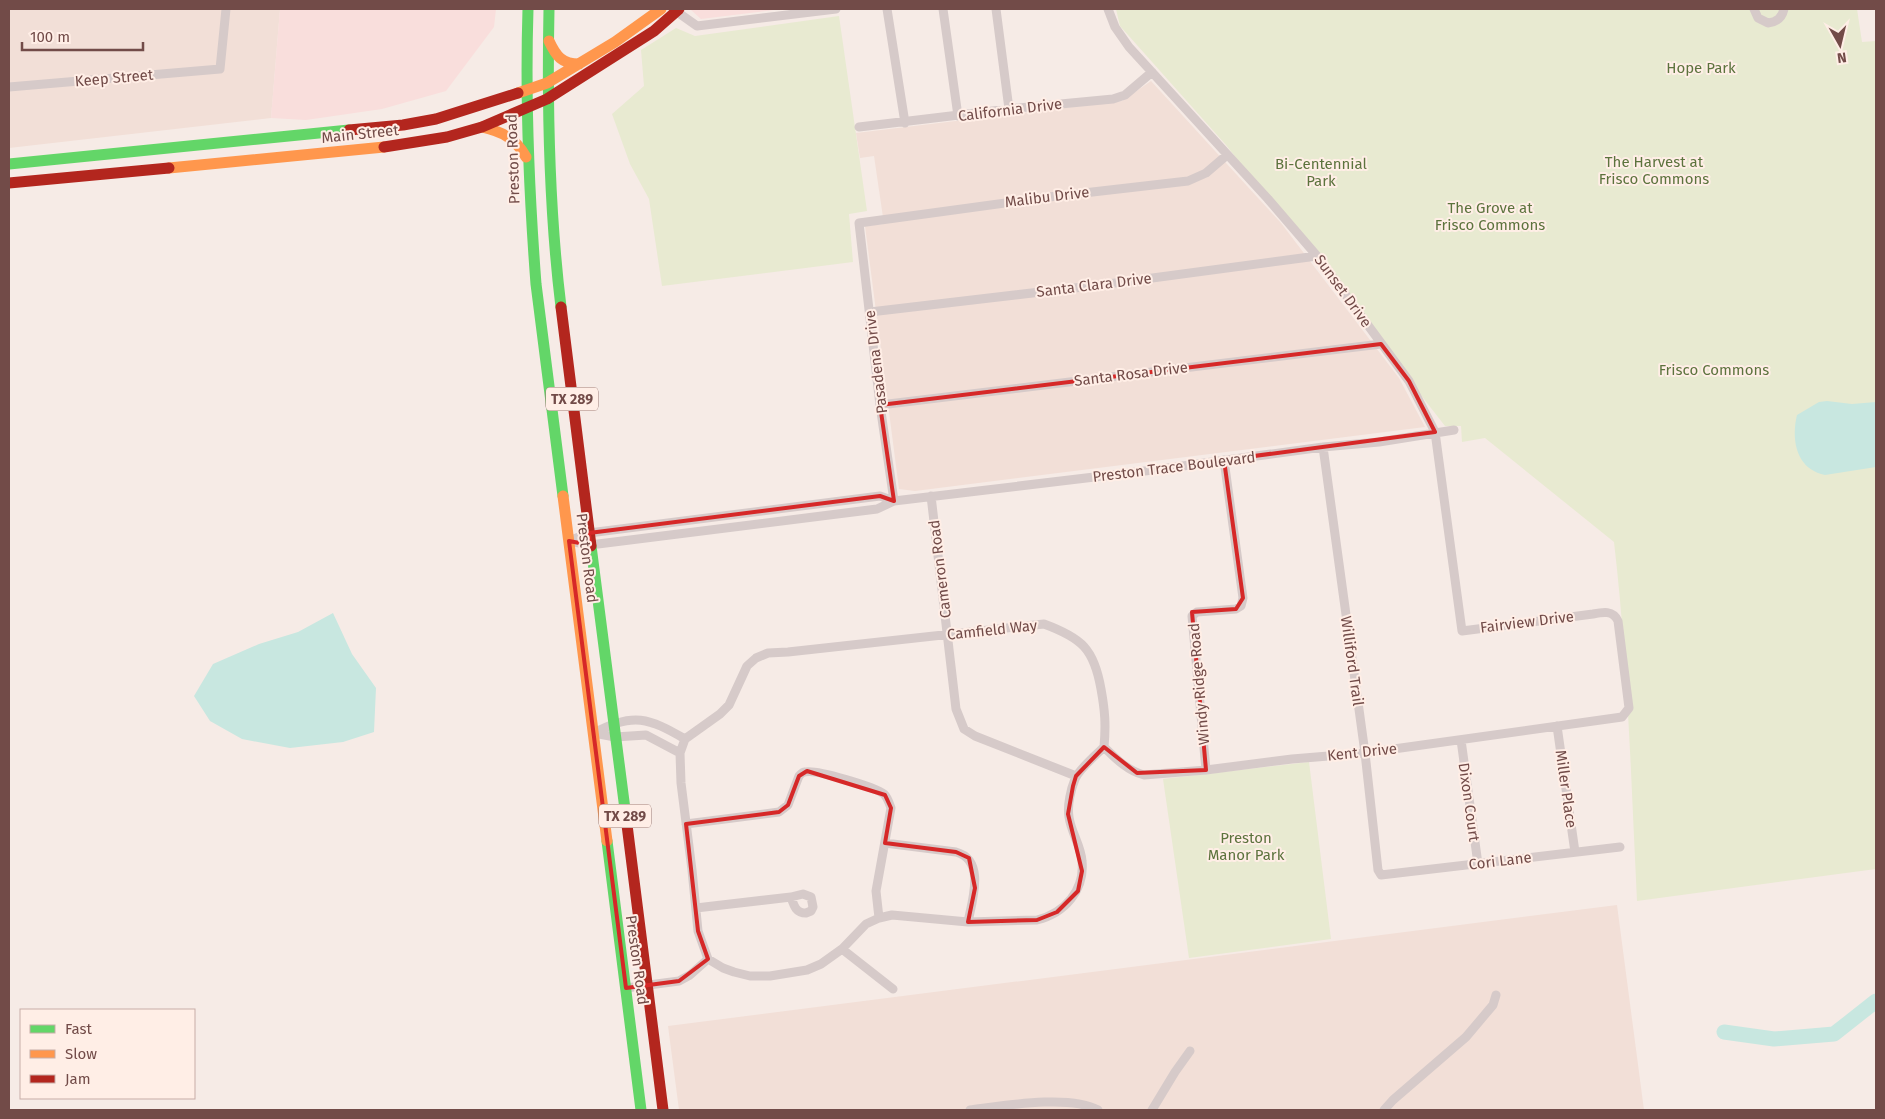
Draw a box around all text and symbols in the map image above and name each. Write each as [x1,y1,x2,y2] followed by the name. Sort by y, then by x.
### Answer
[22,20,144,52] scale bar
[1815,20,1865,70] north arrow
[30,28,70,46] text: 100 m
[1836,48,1848,66] text: N
[1666,59,1736,77] park label: Hope Park
[74,66,154,90] street label: Keep Street
[957,95,1063,125] street label: California Drive
[502,114,524,204] street label: Preston Road
[321,121,400,147] street label: Main Street
[1599,153,1709,188] park label: The Harvest at Frisco Commons
[1275,155,1368,190] park label: Bi-Centennial Park
[1004,183,1090,211] street label: Malibu Drive
[1435,199,1545,234] park label: The Grove at Frisco Commons
[1311,251,1375,331] street label: Sunset Drive
[1035,269,1153,301] street label: Santa Clara Drive
[861,309,891,415] street label: Pasadena Drive
[1073,358,1189,390] street label: Santa Rosa Drive
[1659,361,1769,379] park label: Frisco Commons
[546,388,598,410] road number: TX 289
[1091,448,1257,486] street label: Preston Trace Boulevard
[573,512,601,604] street label: Preston Road
[925,519,955,619] street label: Cameron Road
[1479,607,1575,637] street label: Fairview Drive
[1337,615,1367,708] street label: Williford Trail
[946,616,1039,644] street label: Camfield Way
[1185,622,1213,746] street label: Windy Ridge Road
[1326,739,1398,765] street label: Kent Drive
[1552,749,1580,829] street label: Miller Place
[1455,761,1484,843] street label: Dixon Court
[599,804,651,828] road number: TX 289
[1208,829,1285,864] park label: Preston Manor Park
[1467,848,1533,874] street label: Cori Lane
[622,914,652,1006] street label: Preston Road
[20,1009,195,1099] legend
[65,1020,92,1038] text: Fast
[65,1045,97,1063] text: Slow
[65,1070,91,1088] text: Jam

